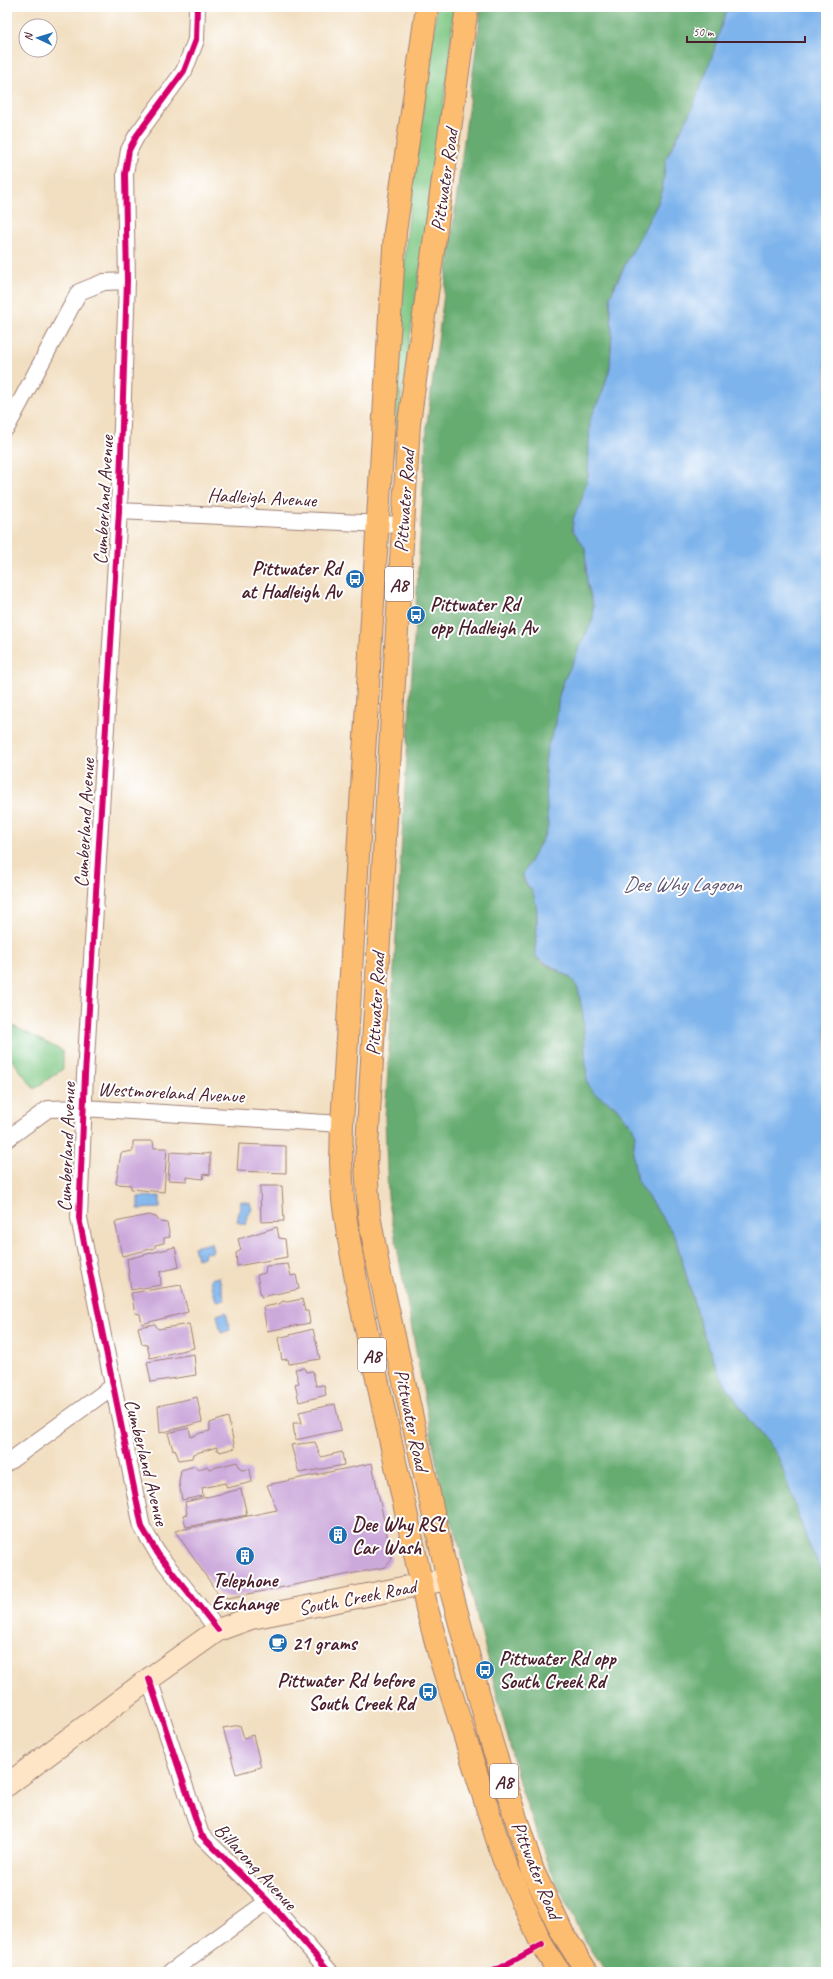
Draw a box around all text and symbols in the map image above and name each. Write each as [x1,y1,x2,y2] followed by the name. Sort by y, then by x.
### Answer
[18,18,58,58] north arrow
[687,18,805,44] scale bar
[693,24,715,40] text: 50 m
[21,31,35,41] text: N
[425,124,465,233] street label: Pittwater Road
[88,433,119,565] street label: Cumberland Avenue
[388,445,421,554] street label: Pittwater Road
[207,482,318,513] street label: Hadleigh Avenue
[241,556,345,604] place label: Pittwater Rd at Hadleigh Av
[385,567,413,601] road number: A8
[344,568,366,590] bus stop icon: Pittwater Rd at Hadleigh Av
[430,592,540,640] place label: Pittwater Rd opp Hadleigh Av
[405,604,427,626] bus stop icon: Pittwater Rd opp Hadleigh Av
[69,756,100,888] street label: Cumberland Avenue
[623,871,743,897] water label: Dee Why Lagoon
[360,949,391,1056] street label: Pittwater Road
[97,1076,246,1109] street label: Westmoreland Avenue
[52,1080,81,1212] street label: Cumberland Avenue
[358,1338,386,1372] road number: A8
[389,1367,435,1476] street label: Pittwater Road
[119,1396,175,1529] street label: Cumberland Avenue
[352,1512,446,1560] place label: Dee Why RSL Car Wash
[327,1524,349,1546] building icon: Dee Why RSL Car Wash
[234,1545,256,1567] building icon: Telephone Exchange
[212,1568,280,1616] place label: Telephone Exchange
[296,1573,421,1621] street label: South Creek Road
[292,1631,359,1656] place label: 21 grams
[267,1632,289,1654] cafe icon: 21 grams
[499,1646,617,1694] place label: Pittwater Rd opp South Creek Rd
[474,1659,496,1681] bus stop icon: Pittwater Rd opp South Creek Rd
[277,1668,418,1716] place label: Pittwater Rd before South Creek Rd
[417,1681,439,1703] bus stop icon: Pittwater Rd before South Creek Rd
[490,1764,518,1798] road number: A8
[209,1817,303,1916] street label: Billarong Avenue
[506,1818,569,1926] street label: Pittwater Road

